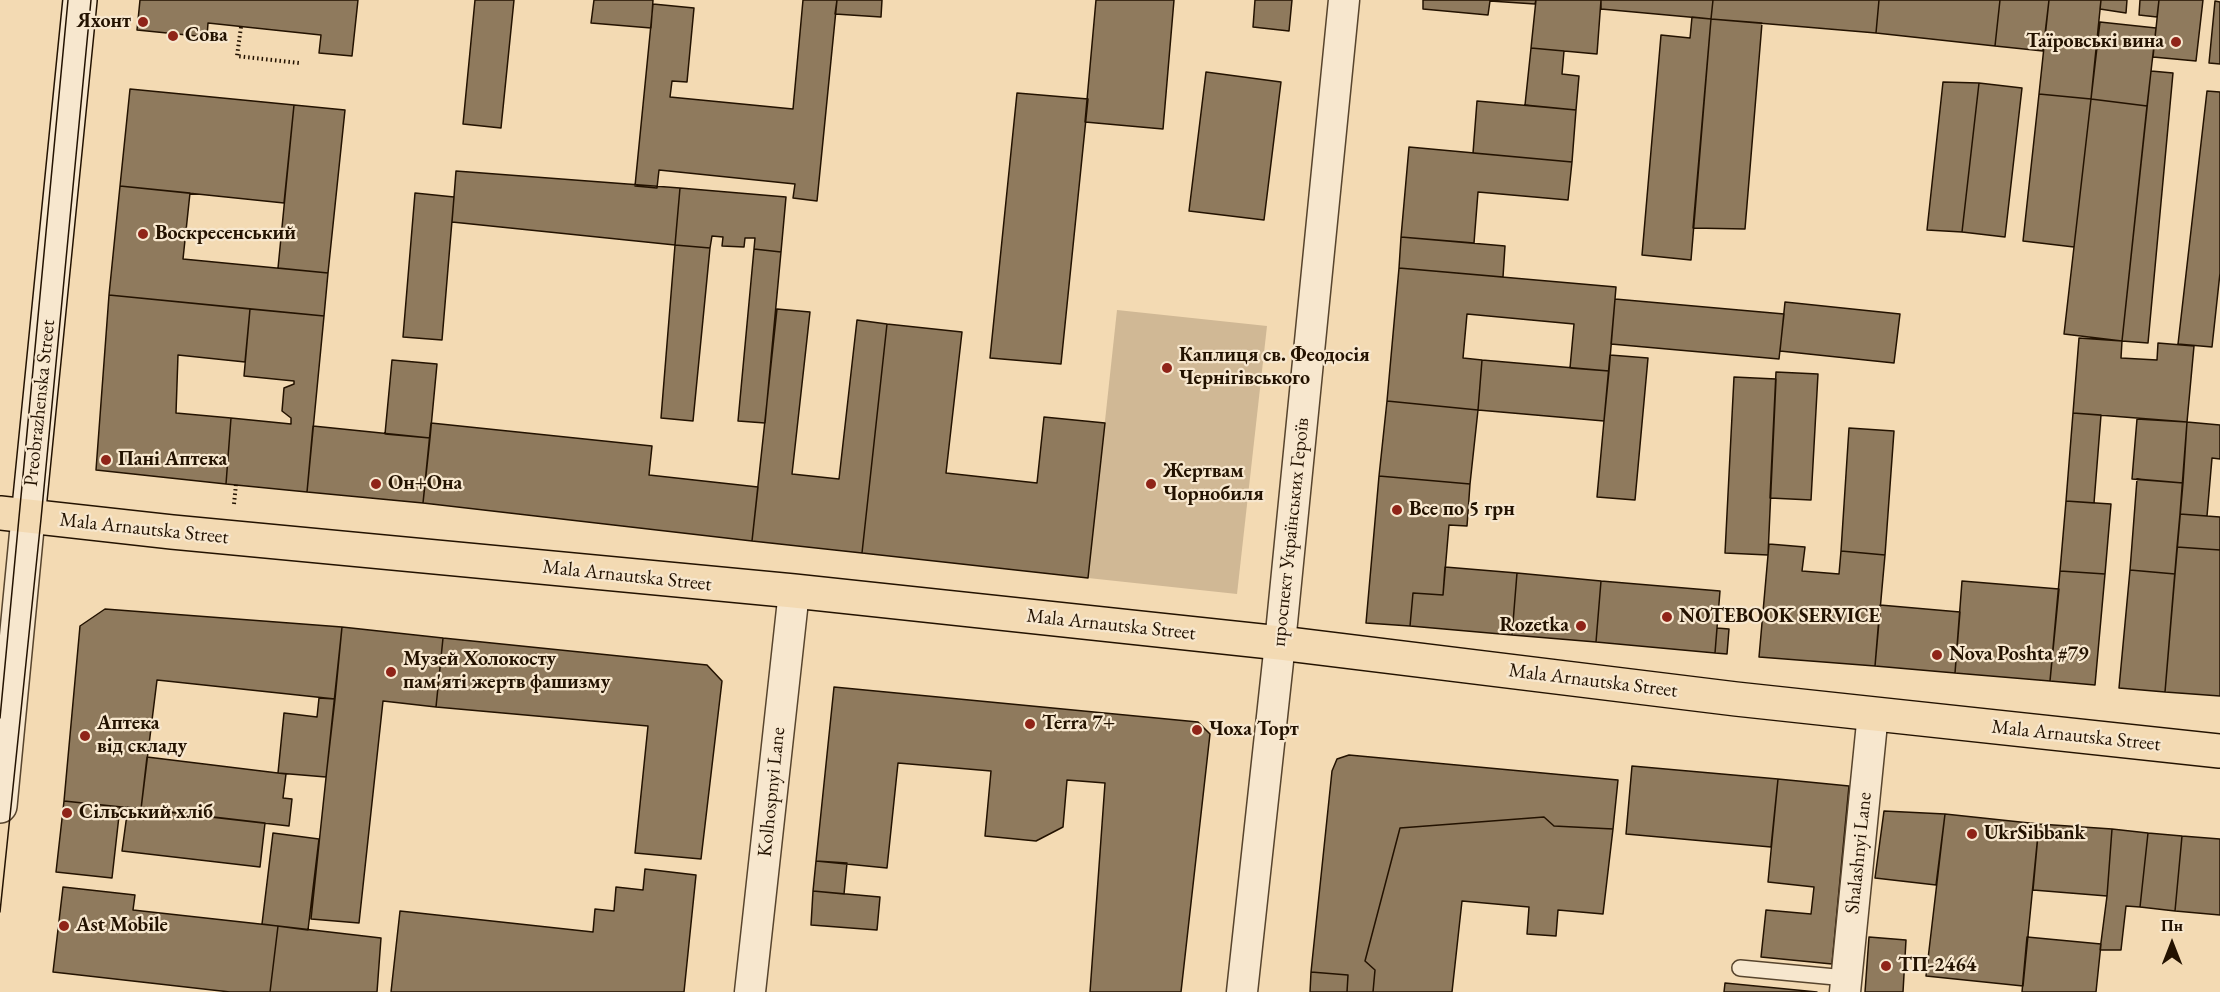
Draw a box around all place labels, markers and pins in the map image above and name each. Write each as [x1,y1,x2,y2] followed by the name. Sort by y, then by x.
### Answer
[77,10,131,34] place label: Яхонт
[136,15,150,29] marker: Яхонт
[185,24,228,48] place label: Сова
[166,29,180,43] marker: Сова
[2026,30,2164,54] place label: Таїровські вина
[2169,35,2183,49] marker: Таїровські вина
[155,222,296,246] place label: Воскресенський
[136,227,150,241] marker: Воскресенський
[1179,344,1370,391] place label: Каплиця св. Феодосія Чернігівського
[1160,361,1174,375] marker: Каплиця св. Феодосія Чернігівського
[118,448,227,472] place label: Панi Аптека
[99,453,113,467] marker: Панi Аптека
[1163,460,1264,507] place label: Жертвам Чорнобиля
[388,472,462,496] place label: Он+Она
[369,477,383,491] marker: Он+Она
[1144,477,1158,491] marker: Жертвам Чорнобиля
[1409,498,1515,522] place label: Все по 5 грн
[1390,503,1404,517] marker: Все по 5 грн
[1679,605,1880,629] place label: NOTEBOOK SERVICE
[1660,610,1674,624] marker: NOTEBOOK SERVICE
[1500,614,1569,638] place label: Rozetka
[1574,619,1588,633] marker: Rozetka
[1949,643,2089,667] place label: Nova Poshta #79
[403,648,610,695] place label: Музей Холокосту пам'яті жертв фашизму
[1930,648,1944,662] marker: Nova Poshta #79
[384,665,398,679] marker: Музей Холокосту пам'яті жертв фашизму
[97,712,187,759] place label: Аптека від складу
[1042,712,1115,736] place label: Terra 7+
[1023,717,1037,731] marker: Terra 7+
[1209,718,1299,742] place label: Чоха Торт
[1190,723,1204,737] marker: Чоха Торт
[78,729,92,743] marker: Аптека від складу
[79,801,213,825] place label: Сільський хліб
[60,806,74,820] marker: Сільський хліб
[1984,822,2085,846] place label: UkrSibbank
[1965,827,1979,841] marker: UkrSibbank
[76,914,168,938] place label: Ast Mobile
[57,919,71,933] marker: Ast Mobile
[1898,954,1976,978] place label: ТП-2464
[1879,959,1893,973] marker: ТП-2464

